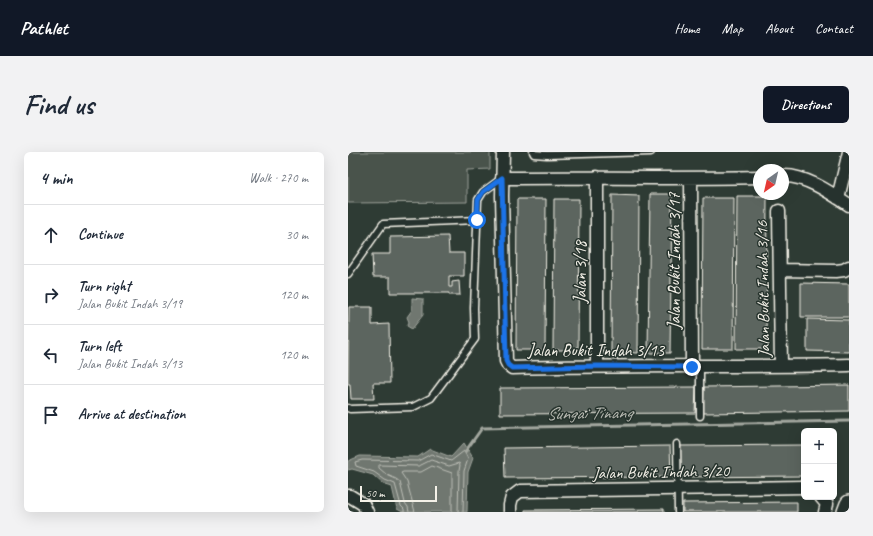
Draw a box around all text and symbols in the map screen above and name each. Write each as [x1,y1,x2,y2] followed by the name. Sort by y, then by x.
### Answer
[20,16,68,40] text: Pathlet
[674,20,700,37] text: Home
[722,20,743,37] text: Map
[765,20,793,37] text: About
[815,20,853,37] text: Contact
[763,86,849,123] button: Directions
[24,87,94,122] text: Find us
[753,164,789,200] north arrow
[40,168,73,189] text: 4 min
[249,170,308,186] text: Walk · 270 m
[664,191,685,330] street label: Jalan Bukit Indah 3/17
[468,211,486,229] route start
[751,219,775,358] street label: Jalan Bukit Indah 3/16
[40,224,62,246] icon: ahead
[78,225,123,244] text: Continue
[286,227,308,243] text: 30 m
[570,238,591,304] street label: Jalan 3/18
[78,277,131,296] text: Turn right
[40,284,62,306] icon: right
[280,287,308,303] text: 120 m
[78,296,182,312] text: Jalan Bukit Indah 3/19
[78,337,121,356] text: Turn left
[527,340,666,361] street label: Jalan Bukit Indah 3/13
[40,344,62,366] icon: left
[280,347,308,363] text: 120 m
[78,356,182,372] text: Jalan Bukit Indah 3/13
[683,358,701,376] route end
[546,401,635,425] water label: Sungai Tinang
[40,404,62,426] icon: arrive
[78,405,185,424] text: Arrive at destination
[801,428,837,500] map controls
[801,428,837,464] button: +
[592,460,731,484] street label: Jalan Bukit Indah 3/20
[801,464,837,500] button: −
[360,484,437,503] scale bar
[366,486,385,500] text: 50 m

